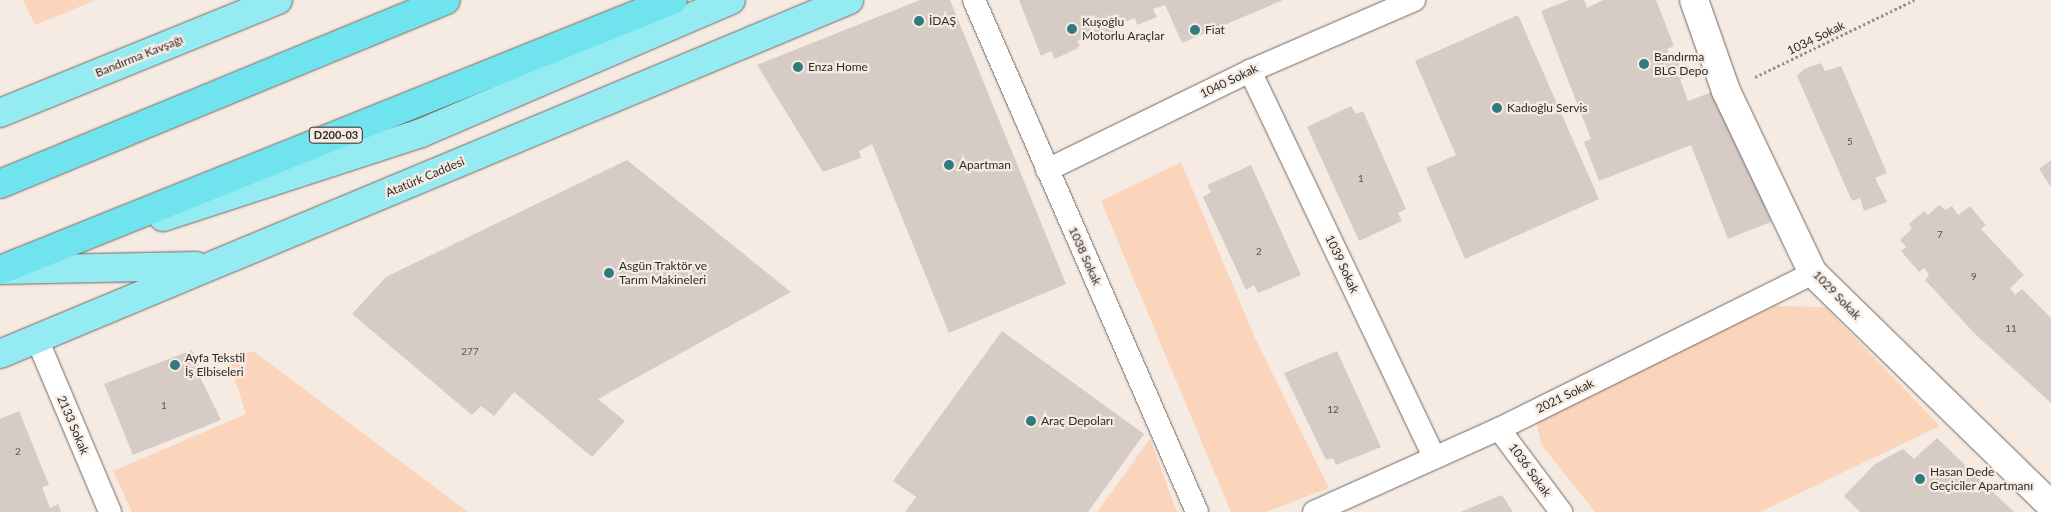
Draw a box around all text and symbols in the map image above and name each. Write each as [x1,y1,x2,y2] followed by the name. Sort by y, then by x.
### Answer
[929,14,956,28] place label: İDAŞ
[913,15,925,27] marker: İDAŞ
[1082,15,1165,43] place label: Kuşoğlu Motorlu Araçlar
[1785,18,1847,58] street label: 1034 Sokak
[1066,23,1078,35] marker: Kuşoğlu Motorlu Araçlar
[1205,23,1225,37] place label: Fiat
[1189,24,1201,36] marker: Fiat
[93,32,185,80] street label: Bandırma Kavşağı
[1654,50,1708,78] place label: Bandırma BLG Depo
[1638,58,1650,70] marker: Bandırma BLG Depo
[808,60,868,74] place label: Enza Home
[792,61,804,73] marker: Enza Home
[1198,61,1260,101] street label: 1040 Sokak
[1507,101,1588,115] place label: Kadıoğlu Servis
[1491,102,1503,114] marker: Kadıoğlu Servis
[308,126,364,144] road number: D200-03
[1847,136,1853,148] house number: 5
[383,154,467,200] street label: Atatürk Caddesi
[959,158,1011,172] place label: Apartman
[943,159,955,171] marker: Apartman
[1358,173,1364,185] house number: 1
[1066,225,1104,287] street label: 1038 Sokak
[1937,229,1943,241] house number: 7
[1322,233,1362,295] street label: 1039 Sokak
[1256,246,1262,258] house number: 2
[619,259,708,287] place label: Asgün Traktör ve Tarım Makineleri
[603,267,615,279] marker: Asgün Traktör ve Tarım Makineleri
[1810,268,1864,322] street label: 1029 Sokak
[1971,271,1977,283] house number: 9
[2005,323,2017,335] house number: 11
[461,346,479,358] house number: 277
[185,351,245,379] place label: Ayfa Tekstil İş Elbiseleri
[169,359,181,371] marker: Ayfa Tekstil İş Elbiseleri
[1534,376,1596,416] street label: 2021 Sokak
[54,393,92,457] street label: 2133 Sokak
[161,400,167,412] house number: 1
[1327,404,1339,416] house number: 12
[1041,414,1113,428] place label: Araç Depoları
[1025,415,1037,427] marker: Araç Depoları
[1506,441,1554,499] street label: 1036 Sokak
[15,446,21,458] house number: 2
[1930,465,2034,493] place label: Hasan Dede Geçiciler Apartmanı
[1914,473,1926,485] marker: Hasan Dede Geçiciler Apartmanı

